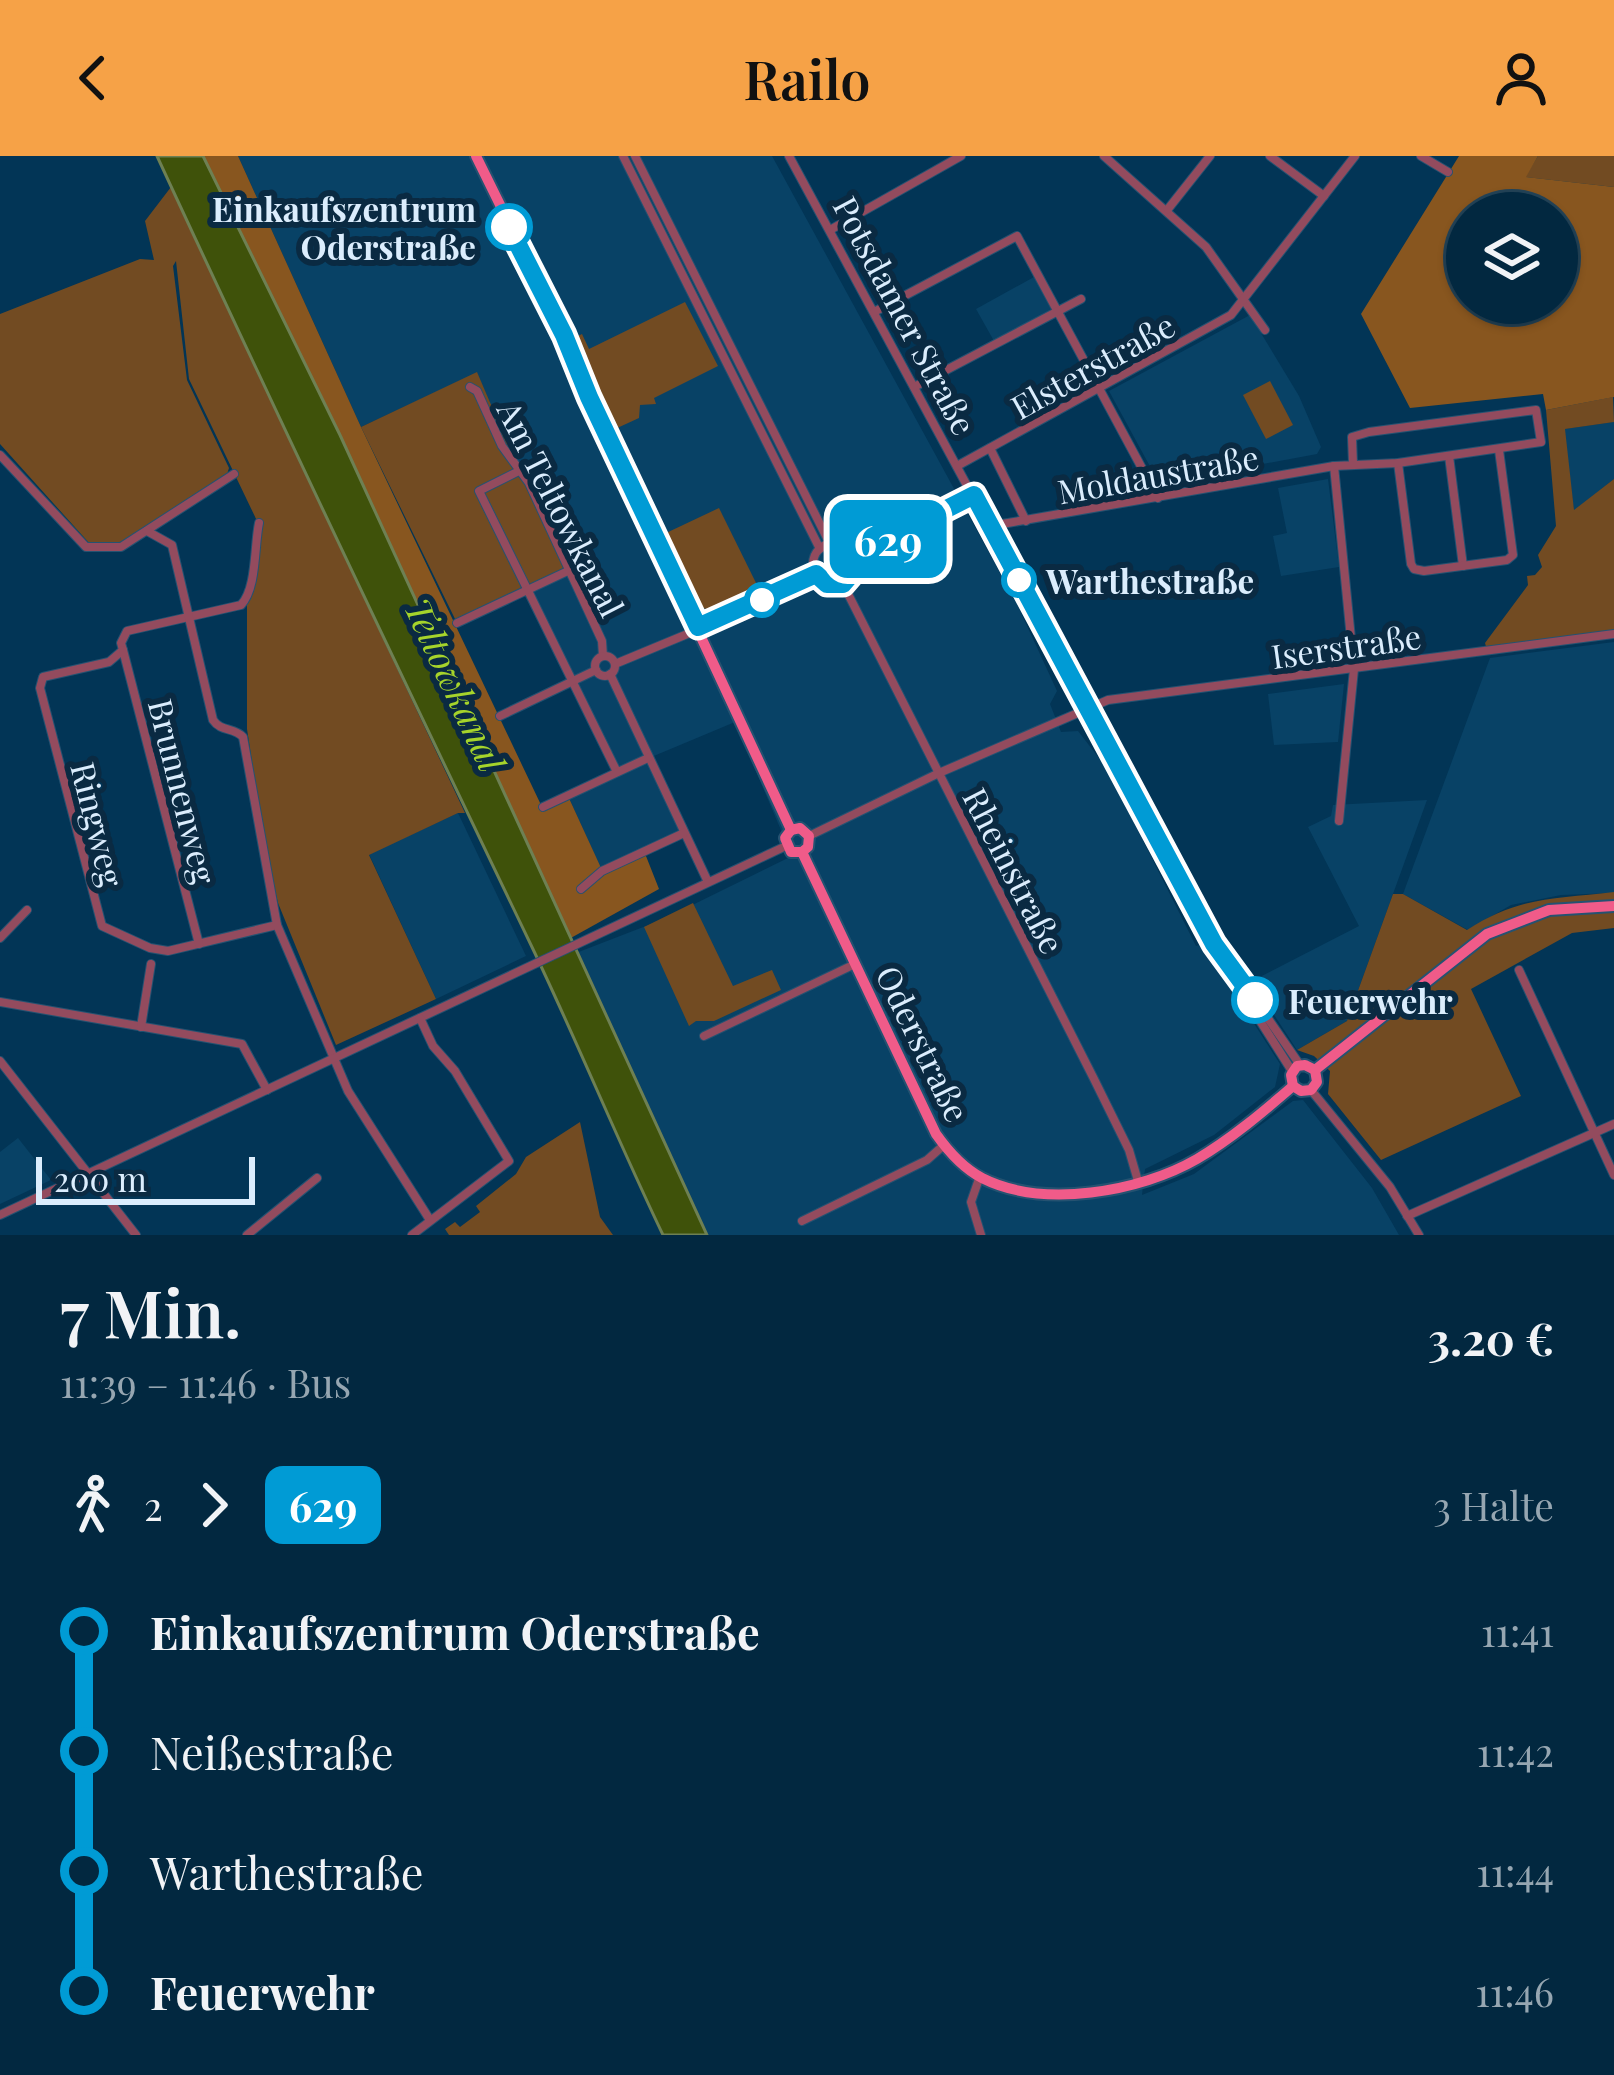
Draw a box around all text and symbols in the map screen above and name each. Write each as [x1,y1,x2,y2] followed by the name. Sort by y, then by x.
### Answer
[744,42,870,114] text: Railo
[60,45,126,111] icon: back
[1488,45,1554,111] icon: person
[212,186,476,268] place label: Einkaufszentrum Oderstraße
[825,188,987,442] street label: Potsdamer Straße
[1446,192,1578,324] map controls
[1446,192,1578,324] button: layers
[487,205,531,249] marker: Einkaufszentrum Oderstraße
[1002,302,1182,428] street label: Elsterstraße
[488,392,635,623] street label: Am Teltowkanal
[1054,434,1262,512] street label: Moldaustraße
[819,500,957,578] line badge: 629
[854,511,922,567] text: 629
[1045,558,1254,602] place label: Warthestraße
[1003,564,1035,596] marker: Warthestraße
[746,584,778,616] unlabelled marker
[395,589,518,780] water label: Teltowkanal
[1268,613,1424,677] street label: Iserstraße
[140,694,228,889] street label: Brunnenweg
[62,757,136,891] street label: Ringweg
[954,780,1076,960] street label: Rheinstraße
[867,958,981,1128] street label: Oderstraße
[1233,978,1277,1022] marker: Feuerwehr
[1288,978,1453,1022] place label: Feuerwehr
[36,1151,255,1204] scale bar
[54,1156,147,1200] text: 200 m
[60,1267,241,1355] text: 7 Min.
[1428,1307,1554,1367] text: 3.20 €
[60,1356,351,1408] text: 11:39 – 11:46 · Bus
[60,1472,126,1538] icon: walk
[181,1472,247,1538] icon: forward
[289,1477,357,1533] text: 629
[144,1479,163,1531] text: 2
[1433,1479,1554,1531] text: 3 Halte
[150,1601,760,1661] text: Einkaufszentrum Oderstraße
[1481,1605,1554,1657] text: 11:41
[150,1721,394,1781] text: Neißestraße
[1477,1725,1554,1777] text: 11:42
[150,1841,424,1901] text: Warthestraße
[1476,1845,1554,1897] text: 11:44
[150,1961,375,2021] text: Feuerwehr
[1475,1965,1554,2017] text: 11:46

